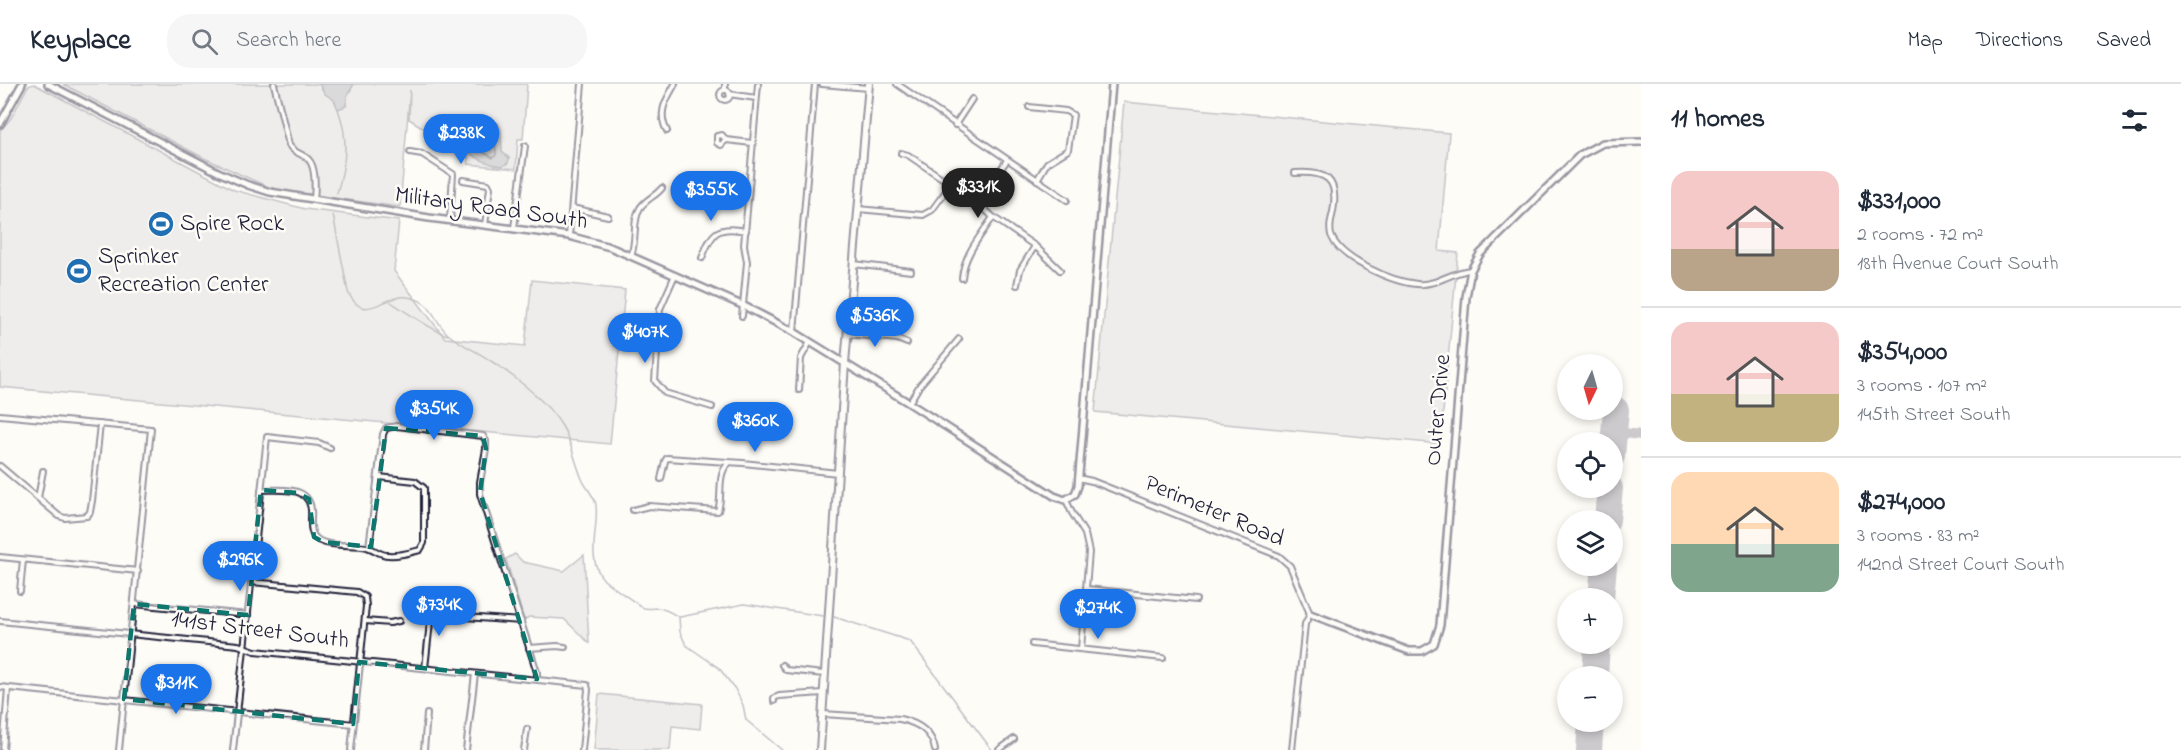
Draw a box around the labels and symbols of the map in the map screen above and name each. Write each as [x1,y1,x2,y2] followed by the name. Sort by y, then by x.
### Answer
[419,114,503,165] pin: $238K
[936,168,1020,219] pin: $331K
[669,171,753,222] pin: $355K
[392,178,590,241] street label: Military Road South
[180,207,284,242] place label: Spire Rock
[146,209,176,239] sports icon: Spire Rock
[98,240,269,303] place label: Sprinker Recreation Center
[64,256,94,286] sports icon: Sprinker Recreation Center
[833,297,917,348] pin: $536K
[603,313,687,364] pin: $407K
[1417,353,1461,467] street label: Outer Drive
[1557,354,1623,420] north arrow
[392,390,476,441] pin: $354K
[713,402,797,453] pin: $360K
[1139,467,1290,557] street label: Perimeter Road
[198,541,282,592] pin: $296K
[397,586,481,637] pin: $734K
[1056,589,1140,640] pin: $274K
[169,603,351,659] street label: 141st Street South
[134,664,218,715] pin: $311K

